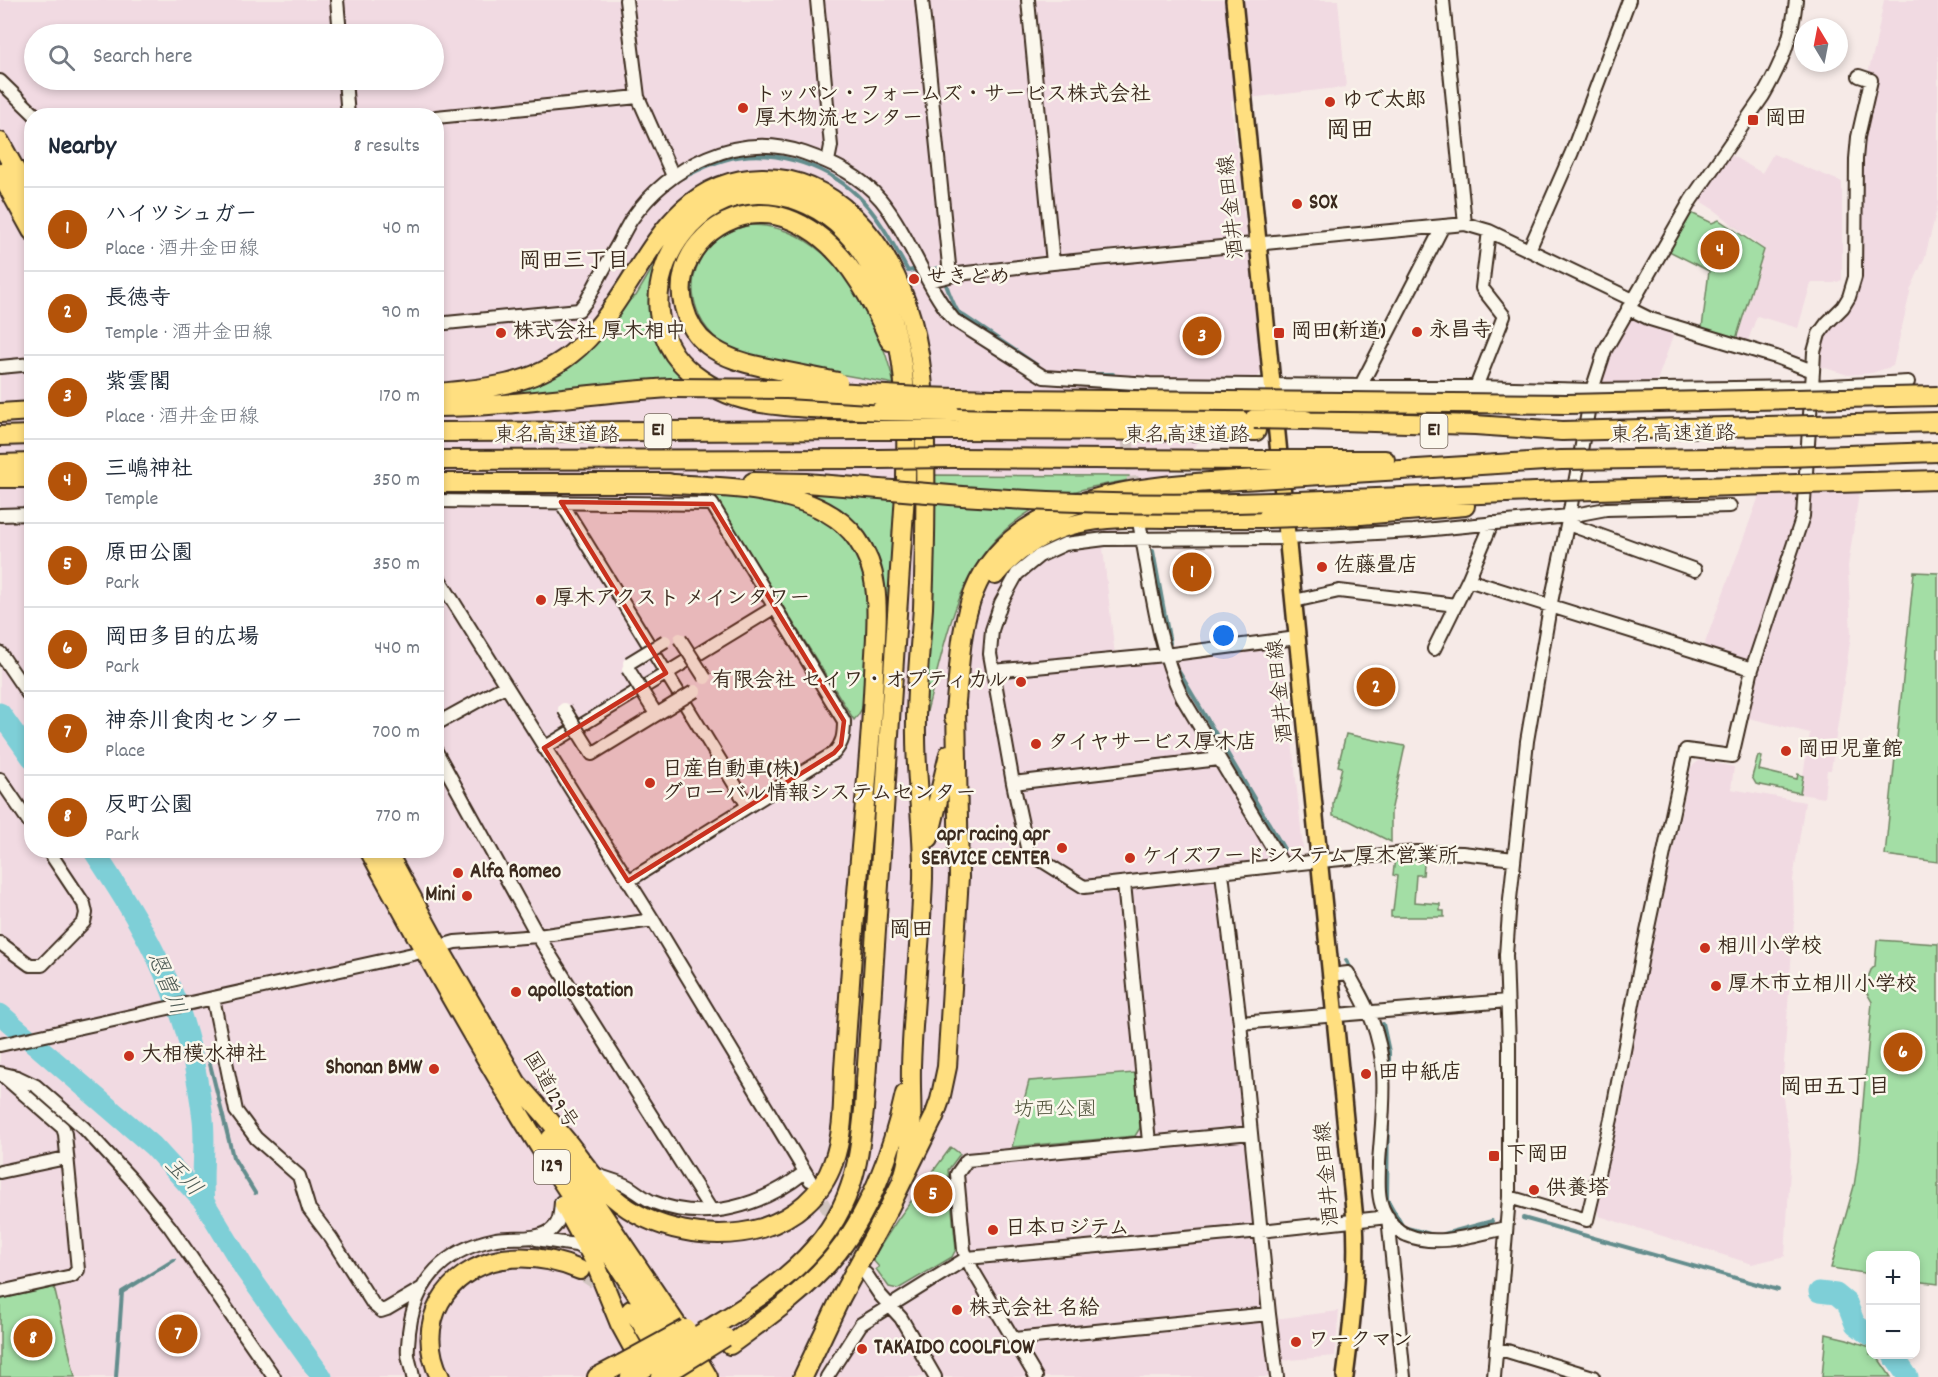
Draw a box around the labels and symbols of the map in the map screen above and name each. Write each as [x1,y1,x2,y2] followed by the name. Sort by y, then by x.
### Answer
[1794,18,1848,72] north arrow
[755,81,1151,135] place label: トッパン・フォームズ・サービス株式会社 厚木物流センター
[1342,87,1426,117] place label: ゆで太郎
[1323,95,1337,109] marker: ゆで太郎
[736,101,750,115] marker: トッパン・フォームズ・サービス株式会社 厚木物流センター
[1765,105,1807,135] place label: 岡田
[1746,113,1760,127] marker: 岡田
[1326,115,1374,149] district label: 岡田
[1213,153,1253,261] street label: 酒井金田線
[1309,189,1338,219] place label: SOX
[1290,197,1304,211] marker: SOX
[1700,228,1740,272] pin: 4
[519,247,629,278] district label: 岡田三丁目
[926,264,1010,294] place label: せきどめ
[907,272,921,286] marker: せきどめ
[1182,314,1222,358] pin: 3
[1429,317,1492,347] place label: 永昌寺
[513,318,686,348] place label: 株式会社 厚木相中
[1291,318,1386,348] place label: 岡田(新道)
[1410,325,1424,339] marker: 永昌寺
[494,326,508,340] marker: 株式会社 厚木相中
[1272,326,1286,340] marker: 岡田(新道)
[644,414,672,448] road number: E1
[1420,414,1448,448] road number: E1
[1610,420,1736,452] street label: 東名高速道路
[494,422,620,452] street label: 東名高速道路
[1124,422,1250,452] street label: 東名高速道路
[1172,550,1212,594] pin: 1
[1334,552,1418,582] place label: 佐藤畳店
[1315,560,1329,574] marker: 佐藤畳店
[553,585,810,615] place label: 厚木アクスト メインタワー
[534,593,548,607] marker: 厚木アクスト メインタワー
[1209,621,1238,650] your location
[1262,637,1302,745] street label: 酒井金田線
[1356,664,1396,710] pin: 2
[712,667,1009,697] place label: 有限会社 セイワ・オプティカル
[1014,675,1028,689] marker: 有限会社 セイワ・オプティカル
[1048,729,1257,759] place label: タイヤサービス厚木店
[1798,736,1903,766] place label: 岡田児童館
[1029,737,1043,751] marker: タイヤサービス厚木店
[1779,744,1793,758] marker: 岡田児童館
[662,756,977,810] place label: 日産自動車(株) グローバル情報システムセンター
[643,776,657,790] marker: 日産自動車(株) グローバル情報システムセンター
[921,821,1051,875] place label: apr racing apr SERVICE CENTER
[1055,841,1069,855] marker: apr racing apr SERVICE CENTER
[1142,843,1459,873] place label: ケイズフードシステム 厚木営業所
[1123,851,1137,865] marker: ケイズフードシステム 厚木営業所
[470,858,561,888] place label: Alfa Romeo
[451,866,465,880] marker: Alfa Romeo
[425,881,455,911] place label: Mini
[460,889,474,903] marker: Mini
[889,916,933,947] district label: 岡田
[1717,933,1822,963] place label: 相川小学校
[1698,941,1712,955] marker: 相川小学校
[138,948,192,1020] water label: 恩曽川
[1728,971,1917,1001] place label: 厚木市立相川小学校
[528,977,634,1007] place label: apollostation
[1709,979,1723,993] marker: 厚木市立相川小学校
[509,985,523,999] marker: apollostation
[1884,1030,1922,1074] pin: 6
[141,1041,267,1071] place label: 大相模水神社
[514,1046,584,1136] street label: 国道129号
[122,1049,136,1063] marker: 大相模水神社
[325,1054,423,1084] place label: Shonan BMW
[1378,1059,1462,1089] place label: 田中紙店
[427,1062,441,1076] marker: Shonan BMW
[1359,1067,1373,1081] marker: 田中紙店
[1780,1073,1890,1104] district label: 岡田五丁目
[1013,1096,1097,1126] park label: 坊西公園
[1309,1120,1349,1228] street label: 酒井金田線
[1506,1141,1569,1171] place label: 下岡田
[1487,1149,1501,1163] marker: 下岡田
[534,1150,570,1184] road number: 129
[156,1151,208,1205] water label: 玉川
[914,1172,952,1216] pin: 5
[1546,1175,1609,1205] place label: 供養塔
[1527,1183,1541,1197] marker: 供養塔
[1005,1215,1130,1245] place label: 日本ロジテム
[986,1223,1000,1237] marker: 日本ロジテム
[969,1295,1100,1325] place label: 株式会社 名給
[950,1303,964,1317] marker: 株式会社 名給
[158,1312,198,1356] pin: 7
[14,1316,52,1360] pin: 8
[1308,1327,1413,1357] place label: ワークマン
[874,1334,1035,1364] place label: TAKAIDO COOLFLOW
[1289,1335,1303,1349] marker: ワークマン
[855,1342,869,1356] marker: TAKAIDO COOLFLOW

